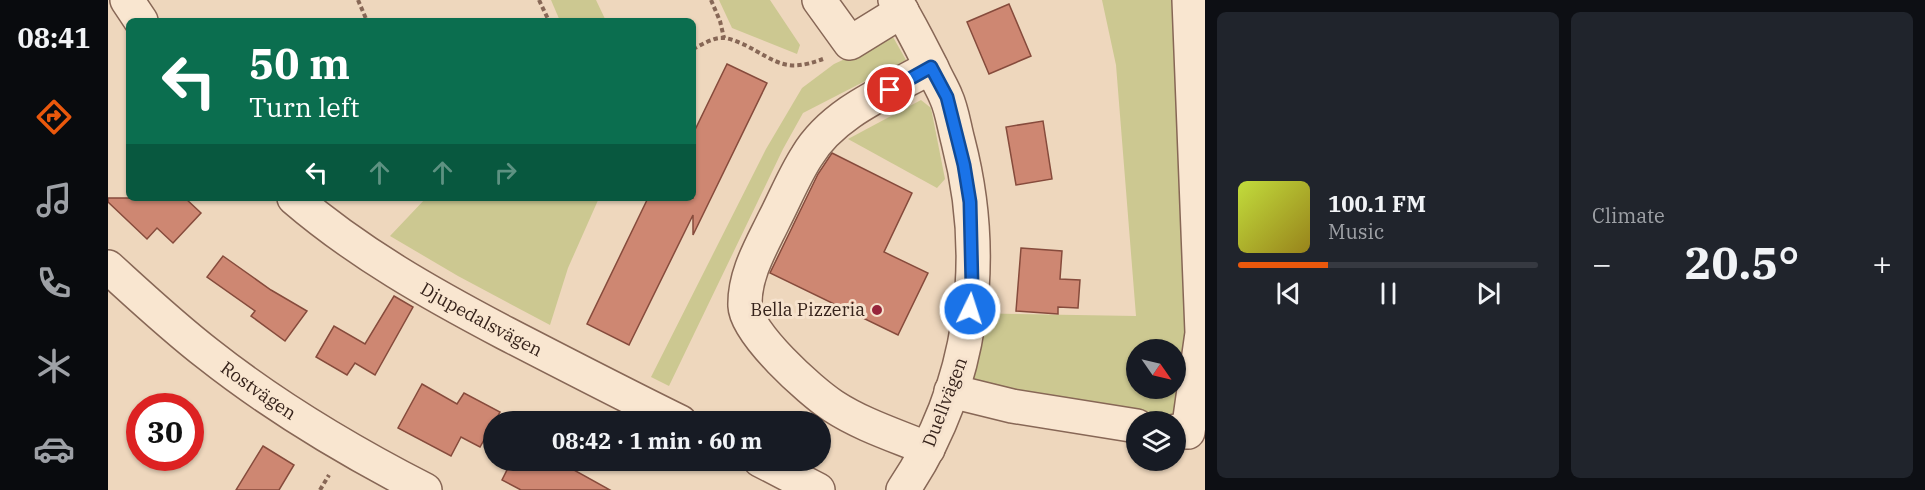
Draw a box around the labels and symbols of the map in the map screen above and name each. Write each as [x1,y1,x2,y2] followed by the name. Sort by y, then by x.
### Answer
[864,64,915,115] pin
[417,277,547,361] street label: Djupedalsvägen
[938,277,1002,341] position arrow
[750,298,865,321] place label: Bella Pizzeria
[870,303,884,317] marker: Bella Pizzeria
[1126,339,1186,399] north arrow
[917,354,972,450] street label: Duellvägen
[216,356,301,425] street label: Rostvägen
[126,393,204,471] speed limit sign: 30

